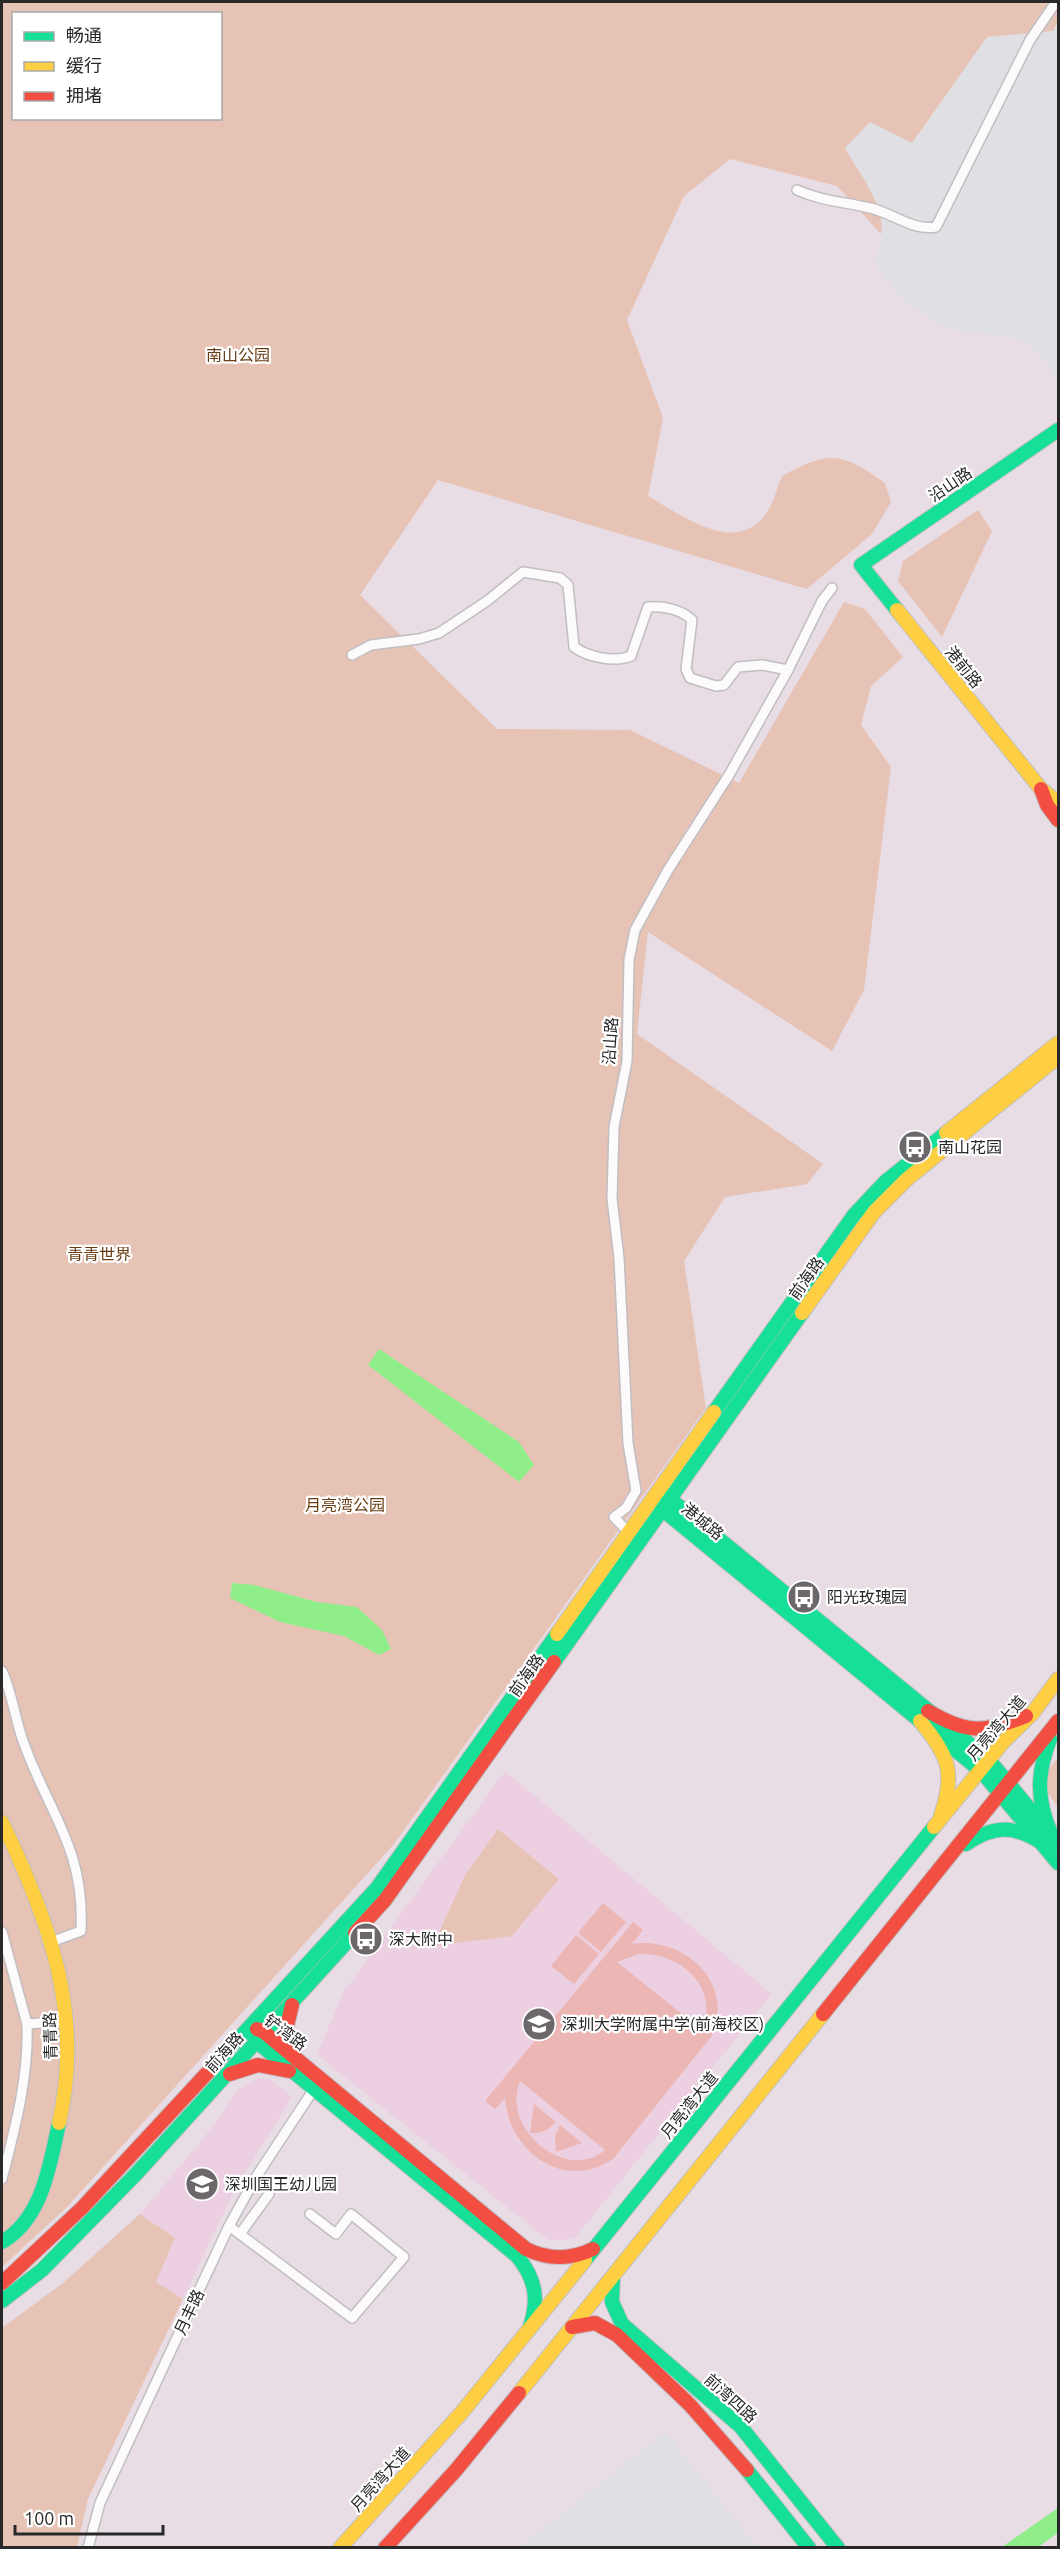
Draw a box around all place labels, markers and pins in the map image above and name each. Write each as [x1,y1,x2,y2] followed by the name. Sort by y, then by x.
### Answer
[897,1129,933,1165] bus stop icon: 南山花园
[938,1138,1002,1156] place label: 南山花园
[786,1579,822,1615] bus stop icon: 阳光玫瑰园
[827,1588,907,1606] place label: 阳光玫瑰园
[348,1921,384,1957] bus stop icon: 深大附中
[389,1930,453,1948] place label: 深大附中
[521,2006,557,2042] school or university icon: 深圳大学附属中学(前海校区)
[562,2015,764,2034] place label: 深圳大学附属中学(前海校区)
[184,2166,220,2202] school or university icon: 深圳国王幼儿园
[225,2175,337,2193] place label: 深圳国王幼儿园

